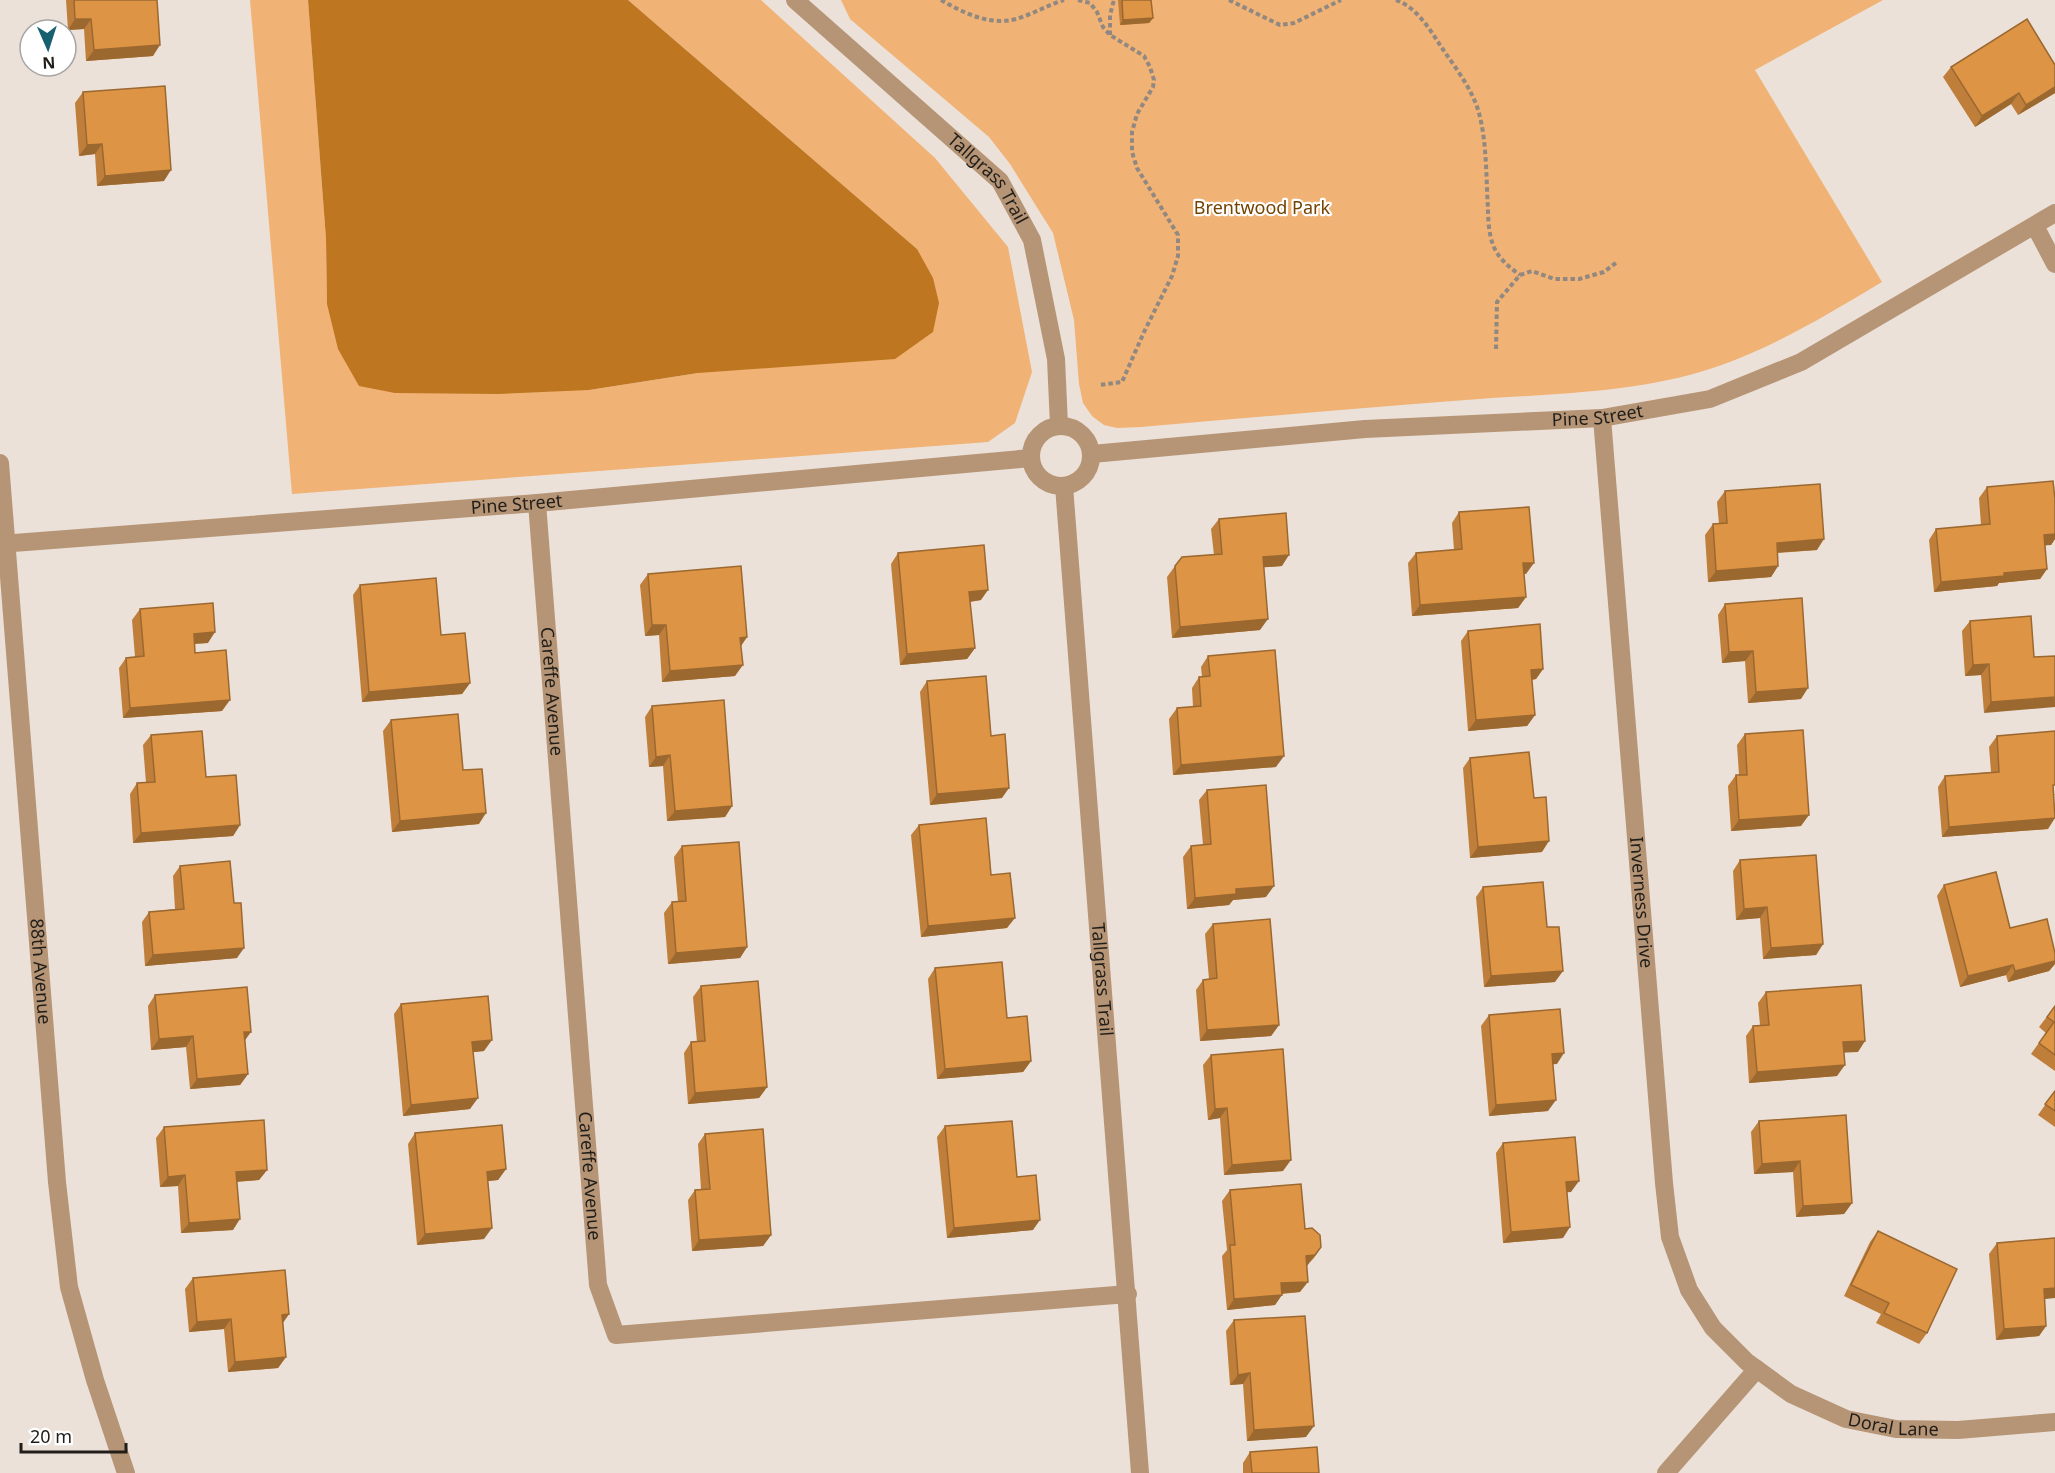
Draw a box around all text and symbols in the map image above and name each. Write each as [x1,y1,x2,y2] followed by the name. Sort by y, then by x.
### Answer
[18,18,78,78] north arrow
[42,52,56,74] text: N
[943,127,1034,228] street label: Tallgrass Trail
[1194,195,1331,219] park label: Brentwood Park
[1551,398,1645,431] street label: Pine Street
[470,488,564,519] street label: Pine Street
[536,626,570,757] street label: Careffe Avenue
[1625,836,1660,969] street label: Inverness Drive
[25,917,57,1025] street label: 88th Avenue
[1087,922,1119,1037] street label: Tallgrass Trail
[574,1111,607,1241] street label: Careffe Avenue
[1846,1407,1939,1441] street label: Doral Lane
[21,1416,126,1454] scale bar
[30,1424,72,1448] text: 20 m

